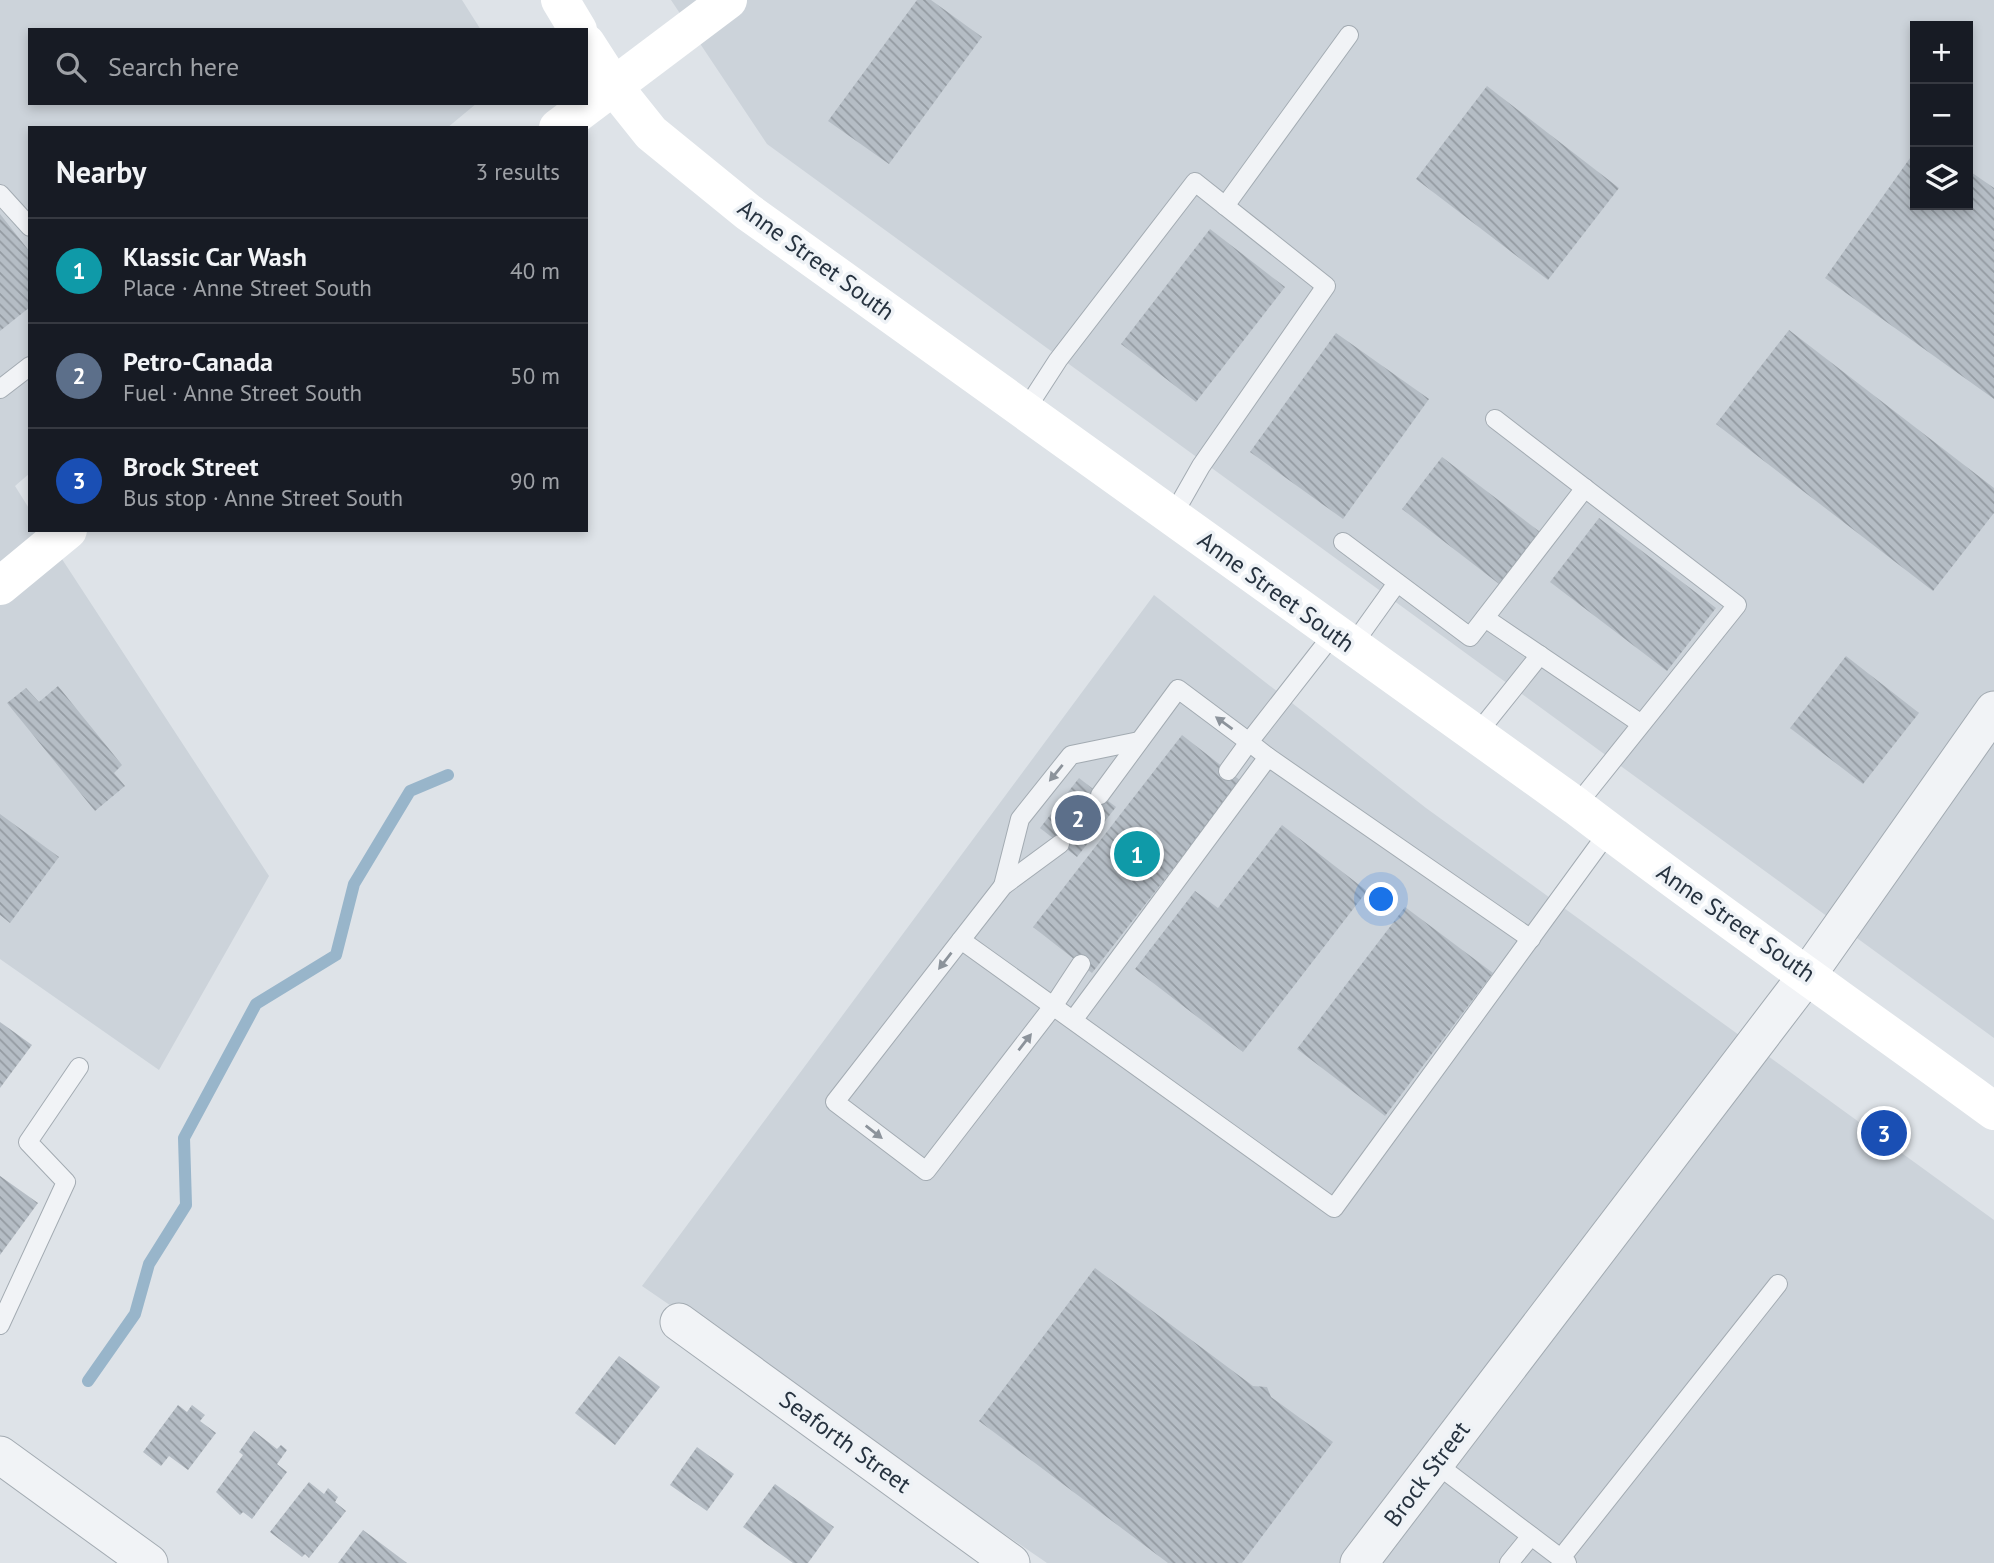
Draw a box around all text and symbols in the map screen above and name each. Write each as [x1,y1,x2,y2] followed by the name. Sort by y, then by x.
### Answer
[1910,21,1973,210] map controls
[1910,21,1973,84] button: +
[28,28,588,105] search box
[52,48,90,86] icon: search
[108,50,239,83] text: Search here
[1910,84,1973,147] button: −
[1910,147,1973,210] button: layers
[56,152,146,191] text: Nearby
[476,157,560,186] text: 3 results
[732,192,901,327] street label: Anne Street South
[123,240,307,273] text: Klassic Car Wash
[72,256,86,285] text: 1
[510,256,560,285] text: 40 m
[123,273,372,302] text: Place · Anne Street South
[123,345,273,378] text: Petro-Canada
[72,361,86,390] text: 2
[510,361,560,390] text: 50 m
[123,378,362,407] text: Fuel · Anne Street South
[123,450,259,483] text: Brock Street
[72,466,86,495] text: 3
[510,466,560,495] text: 90 m
[123,483,403,512] text: Bus stop · Anne Street South
[1192,524,1361,659] street label: Anne Street South
[1215,717,1233,731] one-way arrow
[1049,763,1064,781] one-way arrow
[1055,792,1101,844] pin: 2
[1114,828,1160,880] pin: 1
[1651,856,1822,989] street label: Anne Street South
[1364,882,1398,916] your location
[937,952,952,970] one-way arrow
[1018,1034,1033,1052] one-way arrow
[1861,1107,1907,1159] pin: 3
[865,1125,883,1140] one-way arrow
[774,1384,917,1500] street label: Seaforth Street
[1377,1415,1476,1533] street label: Brock Street

